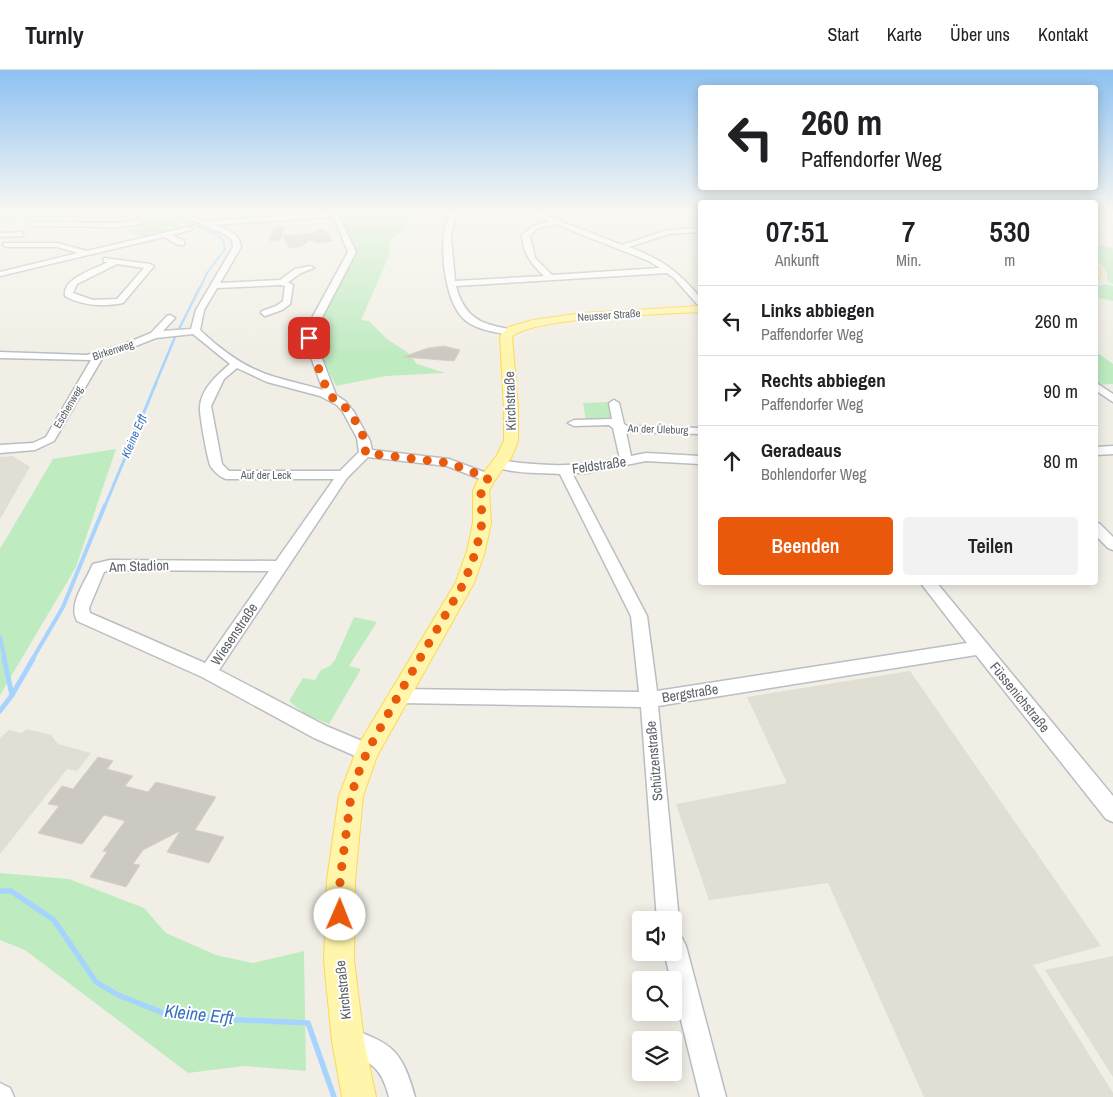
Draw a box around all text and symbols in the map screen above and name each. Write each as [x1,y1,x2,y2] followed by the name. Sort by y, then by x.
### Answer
[25,19,84,51] text: Turnly
[828,22,859,47] text: Start
[887,22,922,47] text: Karte
[950,22,1010,47] text: Über uns
[1038,22,1088,47] text: Kontakt
[801,99,882,146] text: 260 m
[718,105,783,170] icon: left
[801,144,942,174] text: Paffendorfer Weg
[766,211,828,251] text: 07:51
[902,211,916,251] text: 7
[989,211,1030,251] text: 530
[775,249,819,271] text: Ankunft
[896,249,921,271] text: Min.
[1004,249,1015,271] text: m
[761,297,874,323] text: Links abbiegen
[577,306,641,324] street label: Neusser Straße
[718,307,746,335] icon: left
[1035,308,1078,334] text: 260 m
[288,317,330,359] pin
[761,323,863,345] text: Paffendorfer Weg
[295,324,323,352] icon: arrive
[91,337,135,363] street label: Birkenweg
[761,367,886,393] text: Rechts abbiegen
[500,371,520,431] street label: Kirchstraße
[718,377,746,405] icon: right
[1043,378,1078,404] text: 90 m
[50,383,86,431] street label: Eschenweg
[761,393,863,415] text: Paffendorfer Weg
[118,411,150,460] water label: Kleine Erft
[626,421,689,437] street label: An der Üleburg
[761,437,842,463] text: Geradeaus
[718,447,746,475] icon: ahead
[1043,448,1078,474] text: 80 m
[571,452,627,478] street label: Feldstraße
[761,463,867,485] text: Bohlendorfer Weg
[240,468,292,482] street label: Auf der Leck
[718,517,893,575] button: Beenden
[903,517,1078,575] button: Teilen
[108,556,169,576] street label: Am Stadion
[207,599,261,669] street label: Wiesenstraße
[986,658,1054,736] street label: Füssenichstraße
[661,680,719,706] street label: Bergstraße
[642,720,666,802] street label: Schützenstraße
[313,888,365,940] position arrow
[632,911,682,1081] map controls
[632,911,682,961] button: sound
[331,960,355,1020] street label: Kirchstraße
[632,971,682,1021] button: search
[163,998,235,1030] water label: Kleine Erft
[632,1031,682,1081] button: layers

